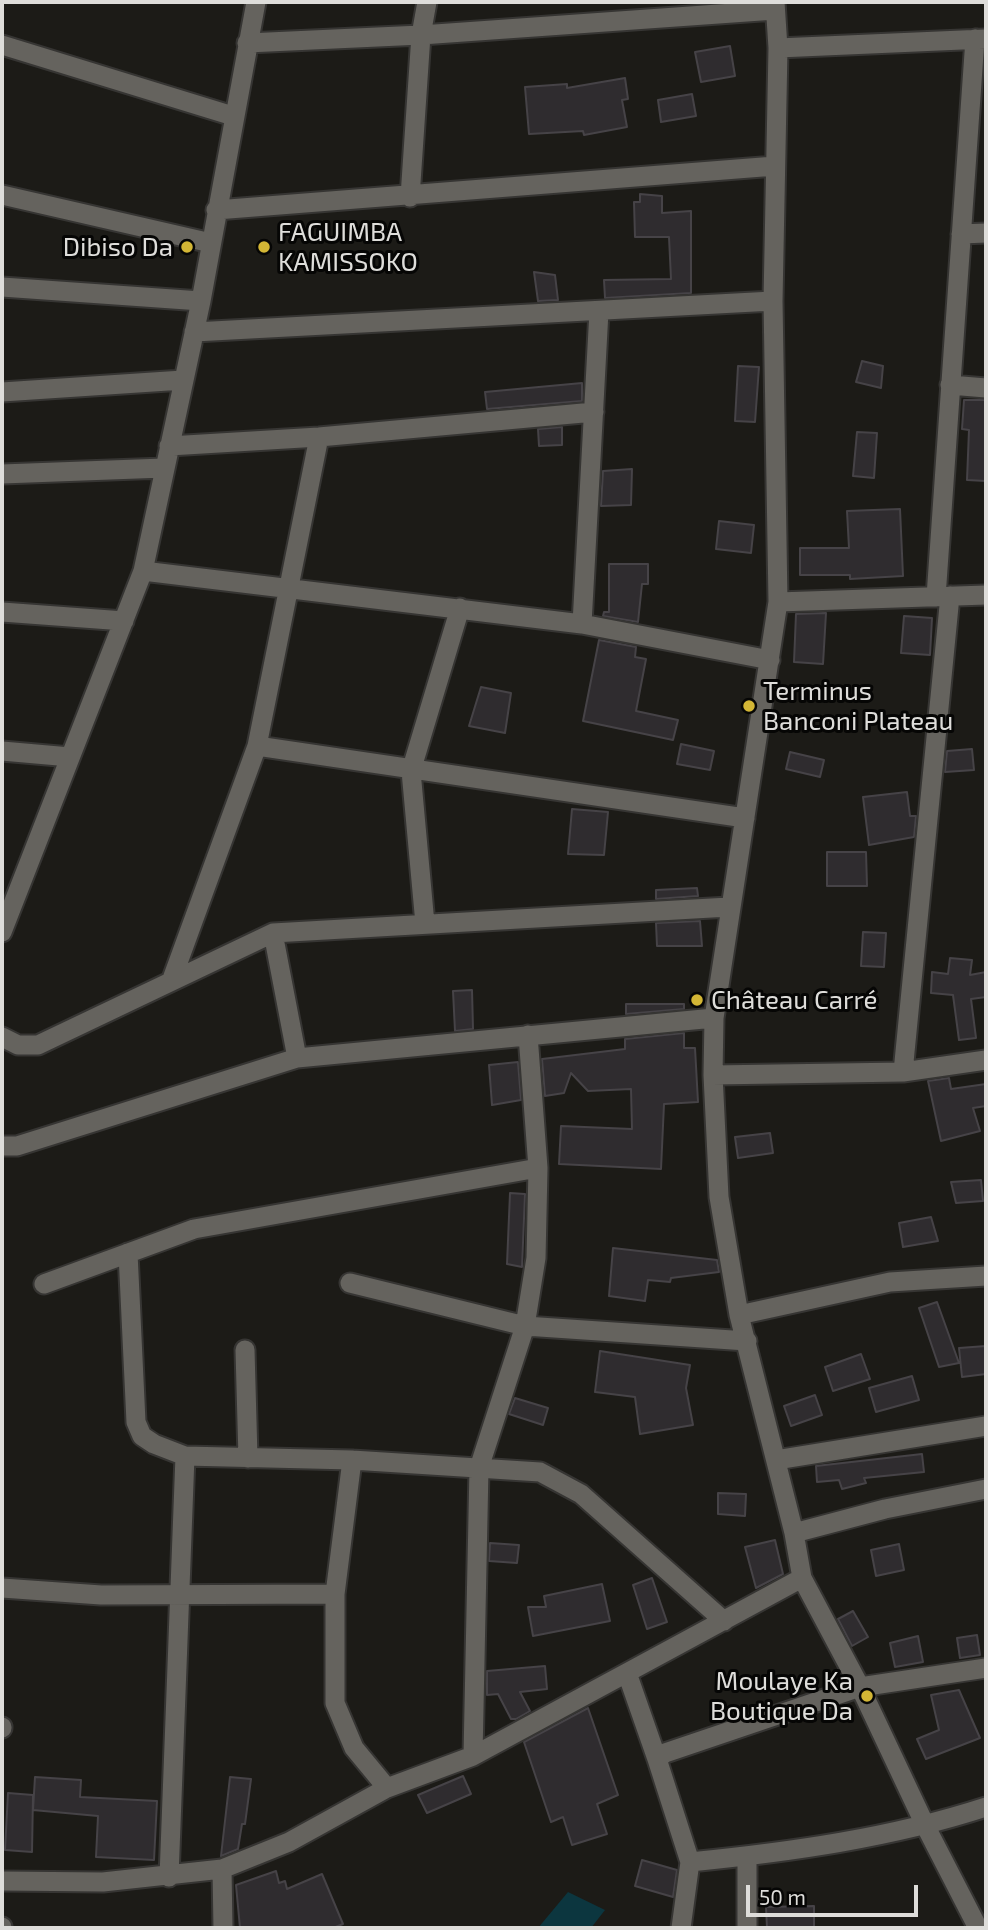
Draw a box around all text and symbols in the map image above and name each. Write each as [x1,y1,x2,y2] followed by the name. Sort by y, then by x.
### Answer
[278,216,418,278] place label: FAGUIMBA KAMISSOKO
[63,231,173,263] place label: Dibiso Da
[179,239,195,255] marker: Dibiso Da
[256,239,272,255] marker: FAGUIMBA KAMISSOKO
[763,675,953,736] place label: Terminus Banconi Plateau
[741,698,757,714] marker: Terminus Banconi Plateau
[711,984,878,1016] place label: Château Carré
[689,992,705,1008] marker: Château Carré
[710,1665,853,1726] place label: Moulaye Ka Boutique Da
[859,1688,875,1704] marker: Moulaye Ka Boutique Da
[750,1870,922,1914] scale bar
[759,1884,806,1909] text: 50 m

